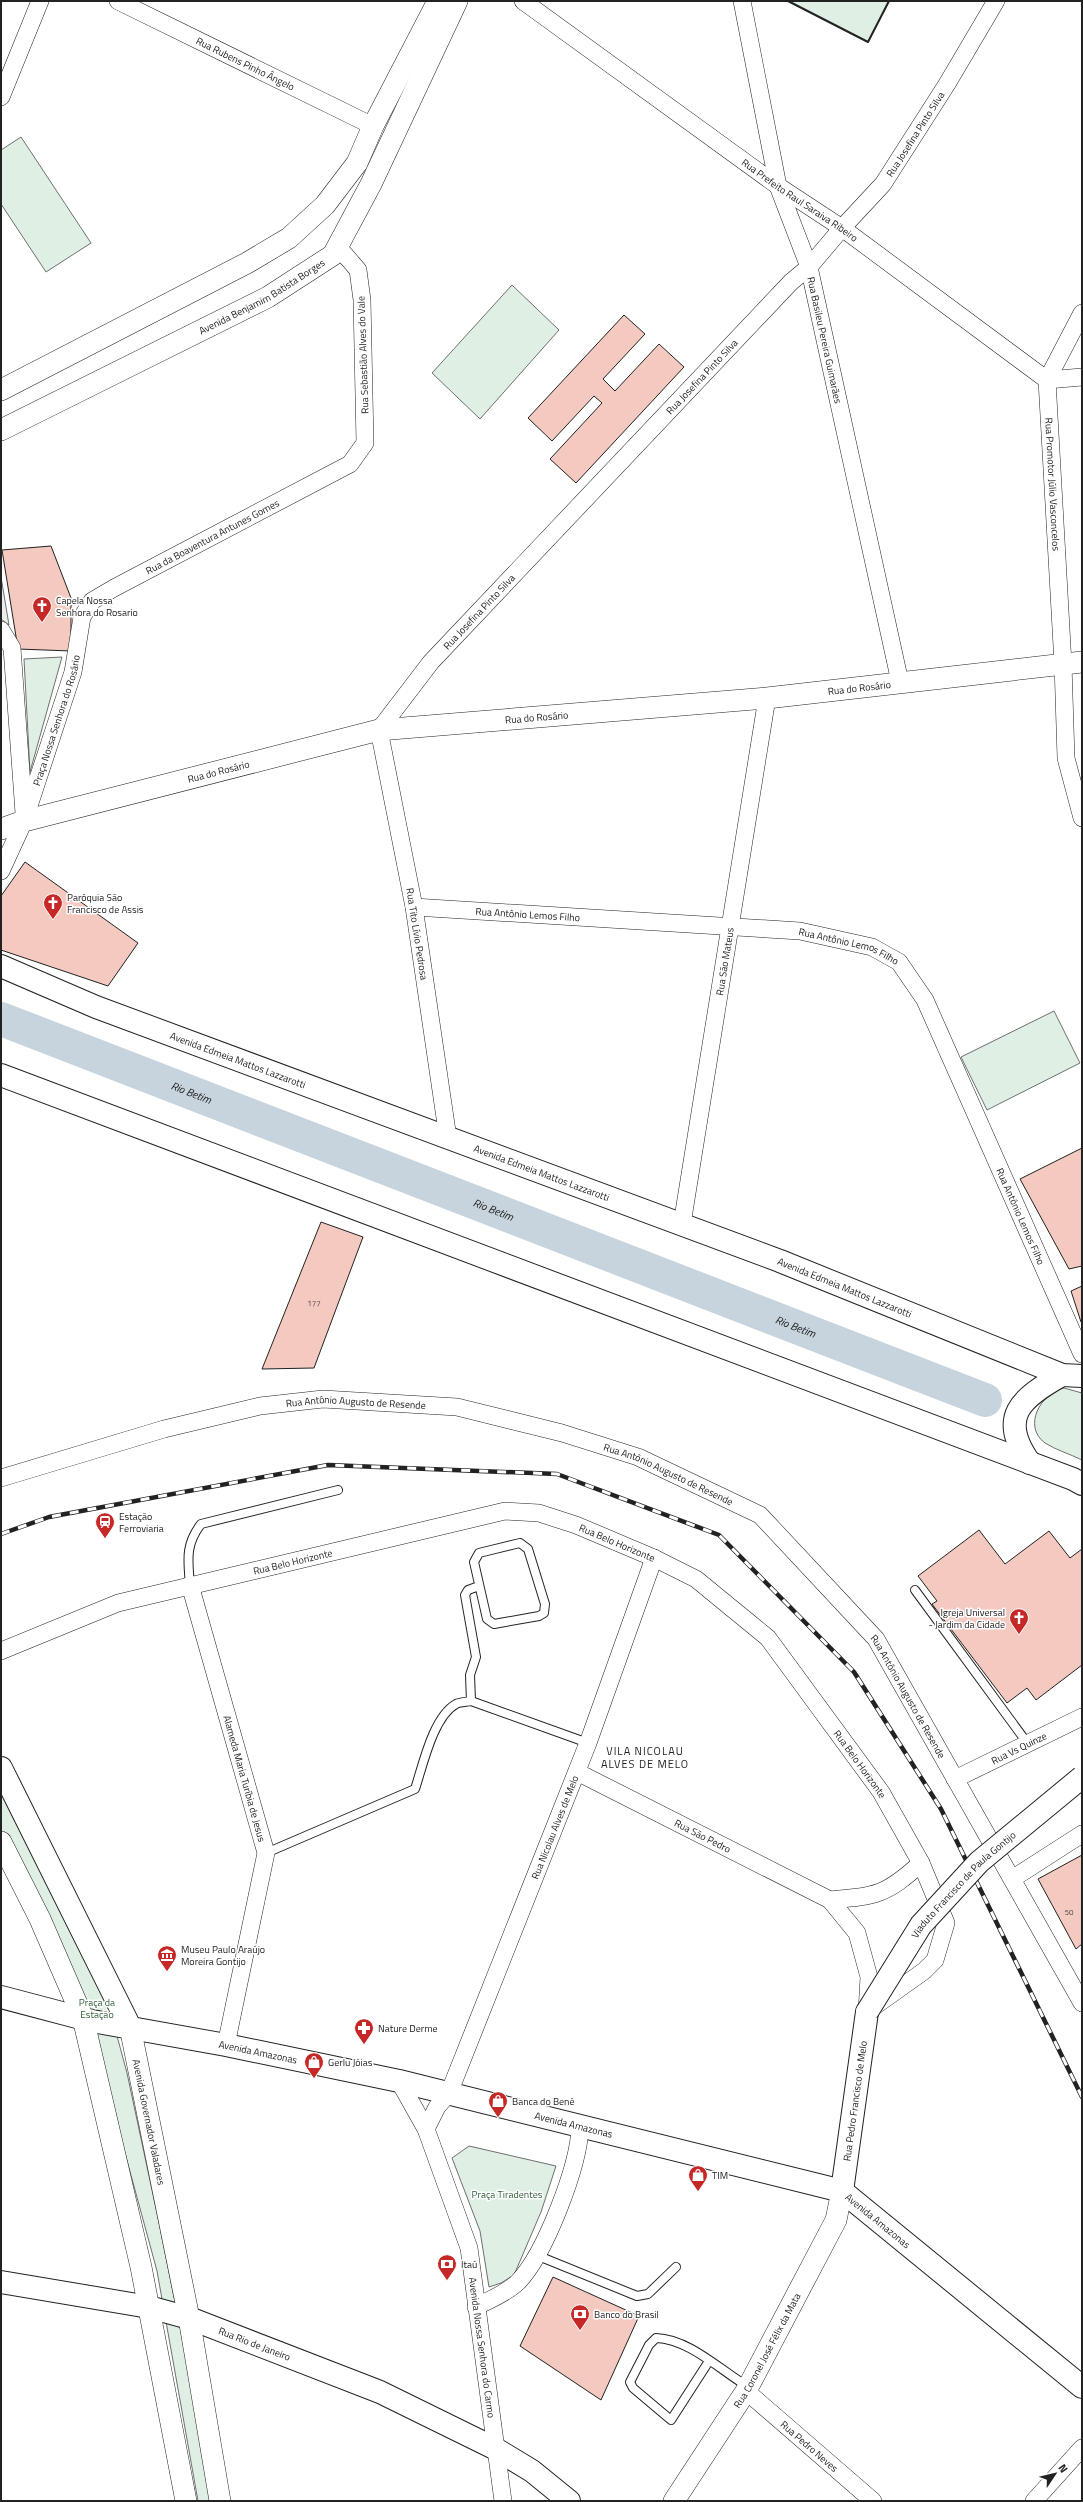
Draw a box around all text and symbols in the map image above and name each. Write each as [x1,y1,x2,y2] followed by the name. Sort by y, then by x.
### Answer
[194,33,297,94] street label: Rua Rubens Pinho Ângelo
[882,88,948,180] street label: Rua Josefina Pinto Silva
[739,155,861,245] street label: Rua Prefeito Raul Saraiva Ribeiro
[196,255,328,338] street label: Avenida Benjamim Batista Borges
[804,275,846,405] street label: Rua Basileu Pereira Guimarães
[353,296,373,414] street label: Rua Sebastião Alves do Vale
[662,335,741,417] street label: Rua Josefina Pinto Silva
[1042,417,1064,552] street label: Rua Promotor Júlio Vasconcelos
[143,495,282,578] street label: Rua da Boaventura Antunes Gomes
[439,571,518,653] street label: Rua Josefina Pinto Silva
[56,593,138,620] place label: Capela Nossa Senhora do Rosario
[31,595,53,623] church icon: Capela Nossa Senhora do Rosario
[29,654,83,788] street label: Praça Nossa Senhora do Rosário
[827,676,892,699] street label: Rua do Rosário
[504,707,569,727] street label: Rua do Rosário
[186,756,251,786] street label: Rua do Rosário
[402,887,432,981] street label: Rua Tito Lívio Pedrosa
[67,890,144,917] place label: Paróquia São Francisco de Assis
[42,892,64,920] church icon: Paróquia São Francisco de Assis
[475,903,580,925] street label: Rua Antônio Lemos Filho
[797,923,902,968] street label: Rua Antônio Lemos Filho
[712,926,737,996] street label: Rua São Mateus
[168,1028,308,1092] street label: Avenida Edmeia Mattos Lazzarotti
[169,1078,214,1108] water label: Rio Betim
[472,1140,612,1205] street label: Avenida Edmeia Mattos Lazzarotti
[993,1165,1049,1267] street label: Rua Antônio Lemos Filho
[471,1195,516,1225] water label: Rio Betim
[775,1253,914,1321] street label: Avenida Edmeia Mattos Lazzarotti
[307,1297,321,1309] house number: 177
[773,1312,818,1342] water label: Rio Betim
[285,1391,426,1413] street label: Rua Antônio Augusto de Resende
[602,1439,736,1509] street label: Rua Antônio Augusto de Resende
[119,1509,164,1536] place label: Estação Ferroviaria
[94,1511,116,1539] station icon: Estação Ferroviaria
[577,1520,658,1565] street label: Rua Belo Horizonte
[251,1545,334,1578] street label: Rua Belo Horizonte
[928,1605,1005,1632] place label: Igreja Universal - Jardim da Cidade
[1008,1607,1030,1635] church icon: Igreja Universal - Jardim da Cidade
[867,1631,949,1761] street label: Rua Antônio Augusto de Resende
[220,1713,270,1844] street label: Alameda Maria Turíbia de Jesus
[830,1727,890,1801] street label: Rua Belo Horizonte
[988,1728,1049,1768] street label: Rua Vs Quinze
[601,1743,689,1772] district label: VILA NICOLAU ALVES DE MELO
[527,1773,582,1881] street label: Rua Nicolau Alves de Melo
[672,1815,734,1856] street label: Rua São Pedro
[907,1827,1019,1941] street label: Viaduto Francisco de Paula Gontijo
[1065,1906,1074,1918] house number: 50
[181,1942,265,1969] place label: Museu Paulo Araújo Moreira Gontijo
[156,1944,178,1972] museum icon: Museu Paulo Araújo Moreira Gontijo
[79,1995,115,2022] park label: Praça da Estação
[353,2017,375,2045] pharmacy icon: Nature Derme
[378,2021,438,2036] place label: Nature Derme
[218,2036,299,2067] street label: Avenida Amazonas
[839,2040,870,2162] street label: Rua Pedro Francisco de Melo
[303,2051,325,2079] shop icon: Gerlu Jóias
[328,2055,373,2070] place label: Gerlu Jóias
[129,2058,169,2187] street label: Avenida Governador Valadares
[487,2090,509,2118] shop icon: Banca do Bené
[512,2094,575,2109] place label: Banca do Bené
[533,2107,615,2141] street label: Avenida Amazonas
[687,2164,709,2192] shop icon: TIM
[712,2168,728,2183] place label: TIM
[472,2187,543,2202] park label: Praça Tiradentes
[842,2189,914,2252] street label: Avenida Amazonas
[436,2253,458,2281] bank icon: Itaú
[461,2257,477,2272] place label: Itaú
[465,2276,499,2419] street label: Avenida Nossa Senhora do Carmo
[729,2290,804,2411] street label: Rua Coronel José Félix da Mata
[569,2303,591,2331] bank icon: Banco do Brasil
[594,2307,659,2322] place label: Banco do Brasil
[216,2323,293,2364] street label: Rua Rio de Janeiro
[777,2417,842,2475] street label: Rua Pedro Neves
[1035,2454,1075,2494] north arrow
[1054,2461,1072,2476] text: N

